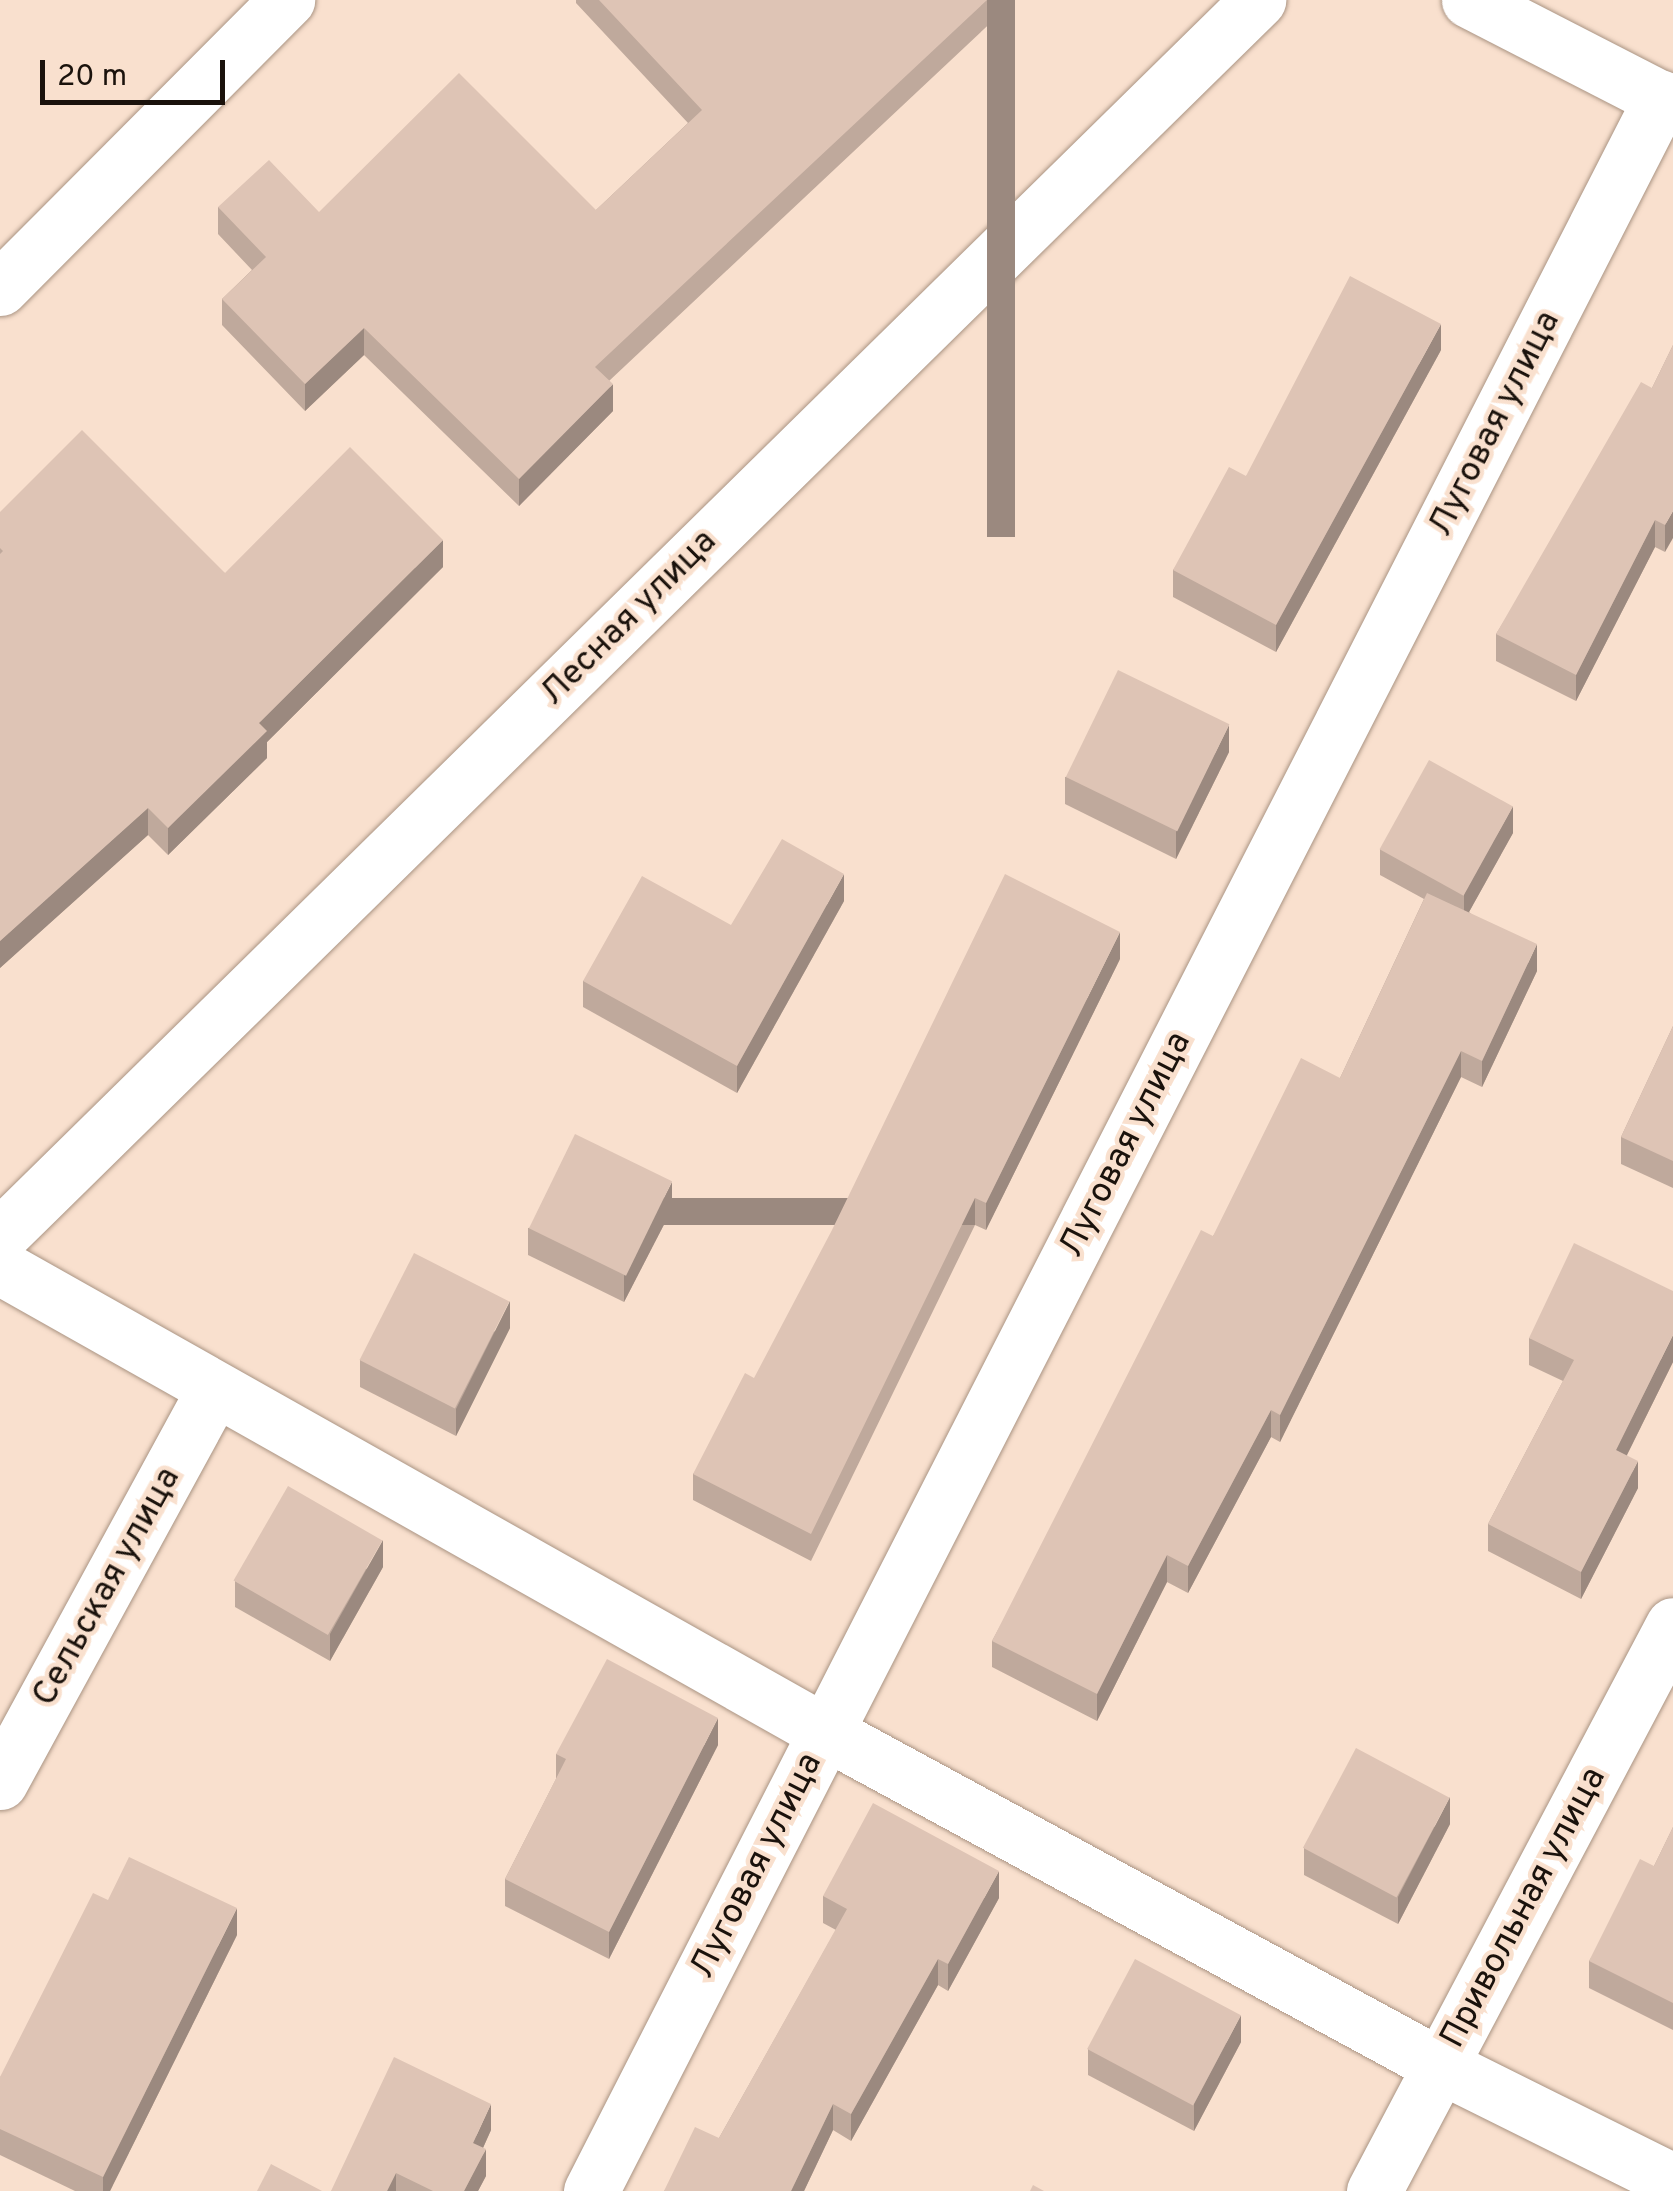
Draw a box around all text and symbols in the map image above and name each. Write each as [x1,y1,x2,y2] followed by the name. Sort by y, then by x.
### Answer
[45,40,230,102] scale bar
[57,59,127,96] text: 20 m
[1420,304,1570,544] street label: Луговая улица
[532,521,726,715] street label: Лесная улица
[1051,1025,1201,1265] street label: Луговая улица
[24,1460,190,1714] street label: Сельская улица
[682,1746,832,1986] street label: Луговая улица
[1432,1760,1616,2056] street label: Привольная улица

